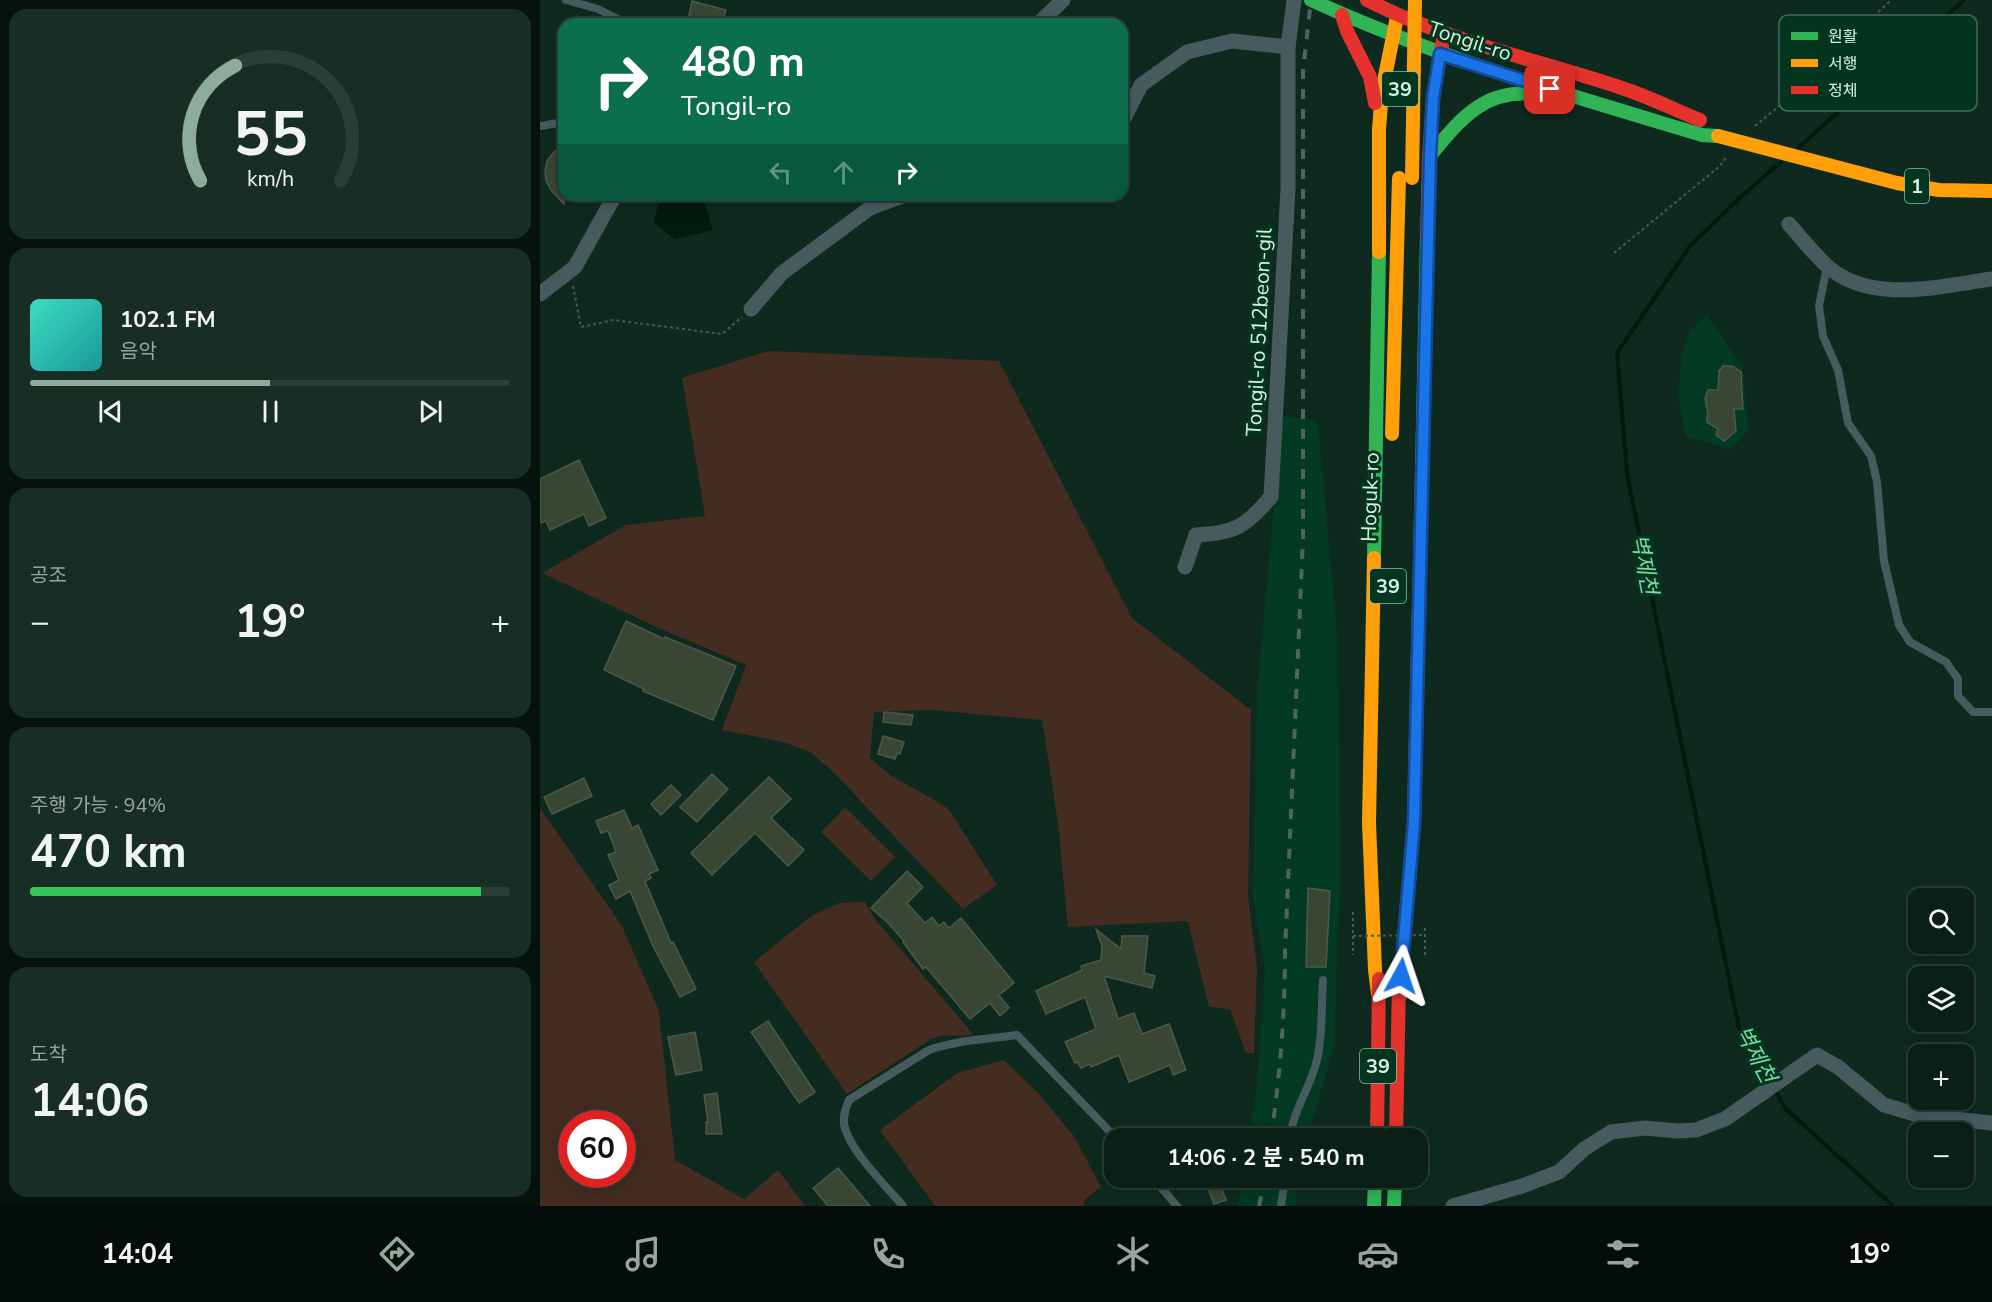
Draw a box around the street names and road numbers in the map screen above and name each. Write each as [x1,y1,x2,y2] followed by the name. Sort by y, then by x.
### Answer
[1425,14,1515,68] street label: Tongil-ro
[1382,72,1418,106] road number: 39
[1905,169,1929,203] road number: 1
[1240,226,1278,437] street label: Tongil-ro 512beon-gil
[1354,452,1386,542] street label: Hoguk-ro
[1370,569,1406,603] road number: 39
[1360,1049,1396,1083] road number: 39

